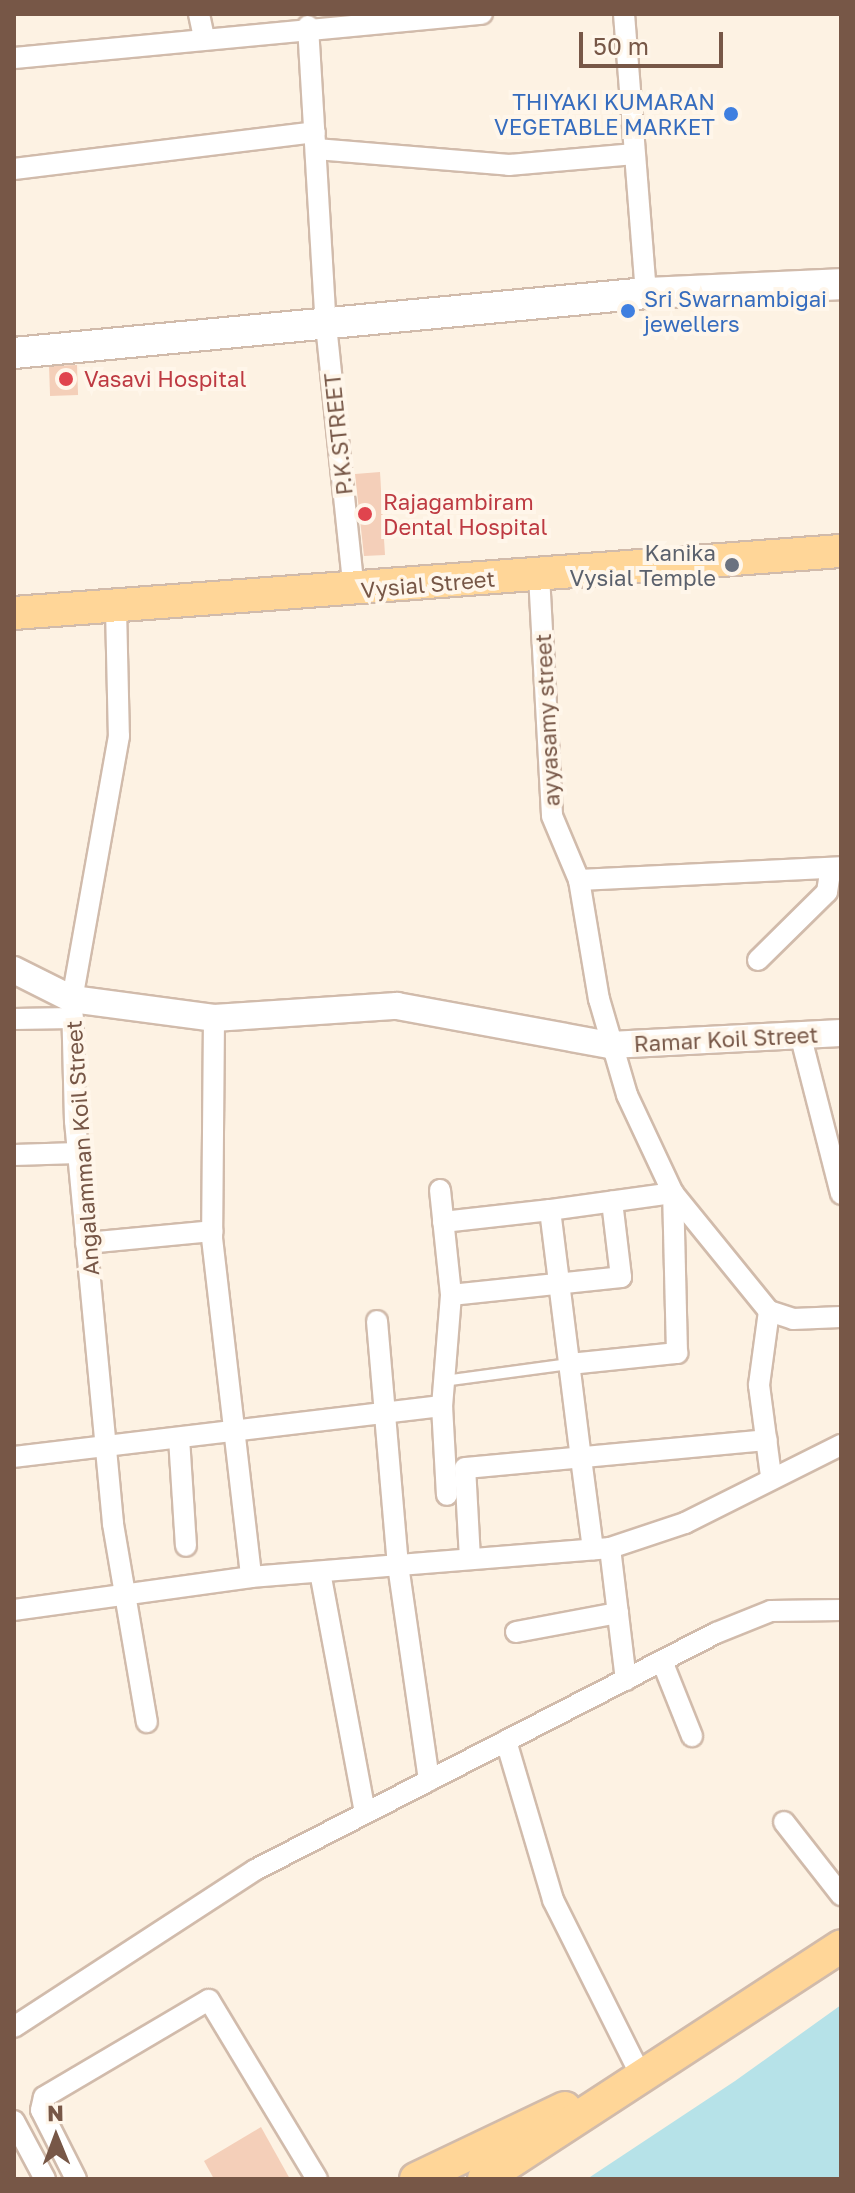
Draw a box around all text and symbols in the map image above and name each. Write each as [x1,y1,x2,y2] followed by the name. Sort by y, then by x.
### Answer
[583,16,727,66] scale bar
[593,31,649,60] text: 50 m
[494,88,715,140] place label: THIYAKI KUMARAN VEGETABLE MARKET
[722,105,740,123] marker: THIYAKI KUMARAN VEGETABLE MARKET
[644,285,827,336] place label: Sri Swarnambigai jewellers
[619,302,637,320] marker: Sri Swarnambigai jewellers
[84,366,246,392] place label: Vasavi Hospital
[55,368,77,390] marker: Vasavi Hospital
[318,372,358,496] street label: P.K.STREET
[383,488,548,540] place label: Rajagambiram Dental Hospital
[354,503,376,525] marker: Rajagambiram Dental Hospital
[569,539,716,590] place label: Kanika Vysial Temple
[723,556,741,574] marker: Kanika Vysial Temple
[360,565,496,603] street label: Vysial Street
[529,633,565,807] street label: ayyasamy street
[60,1020,104,1276] street label: Angalamman Koil Street
[633,1021,819,1057] street label: Ramar Koil Street
[16,2097,96,2177] north arrow
[47,2099,64,2126] text: N

